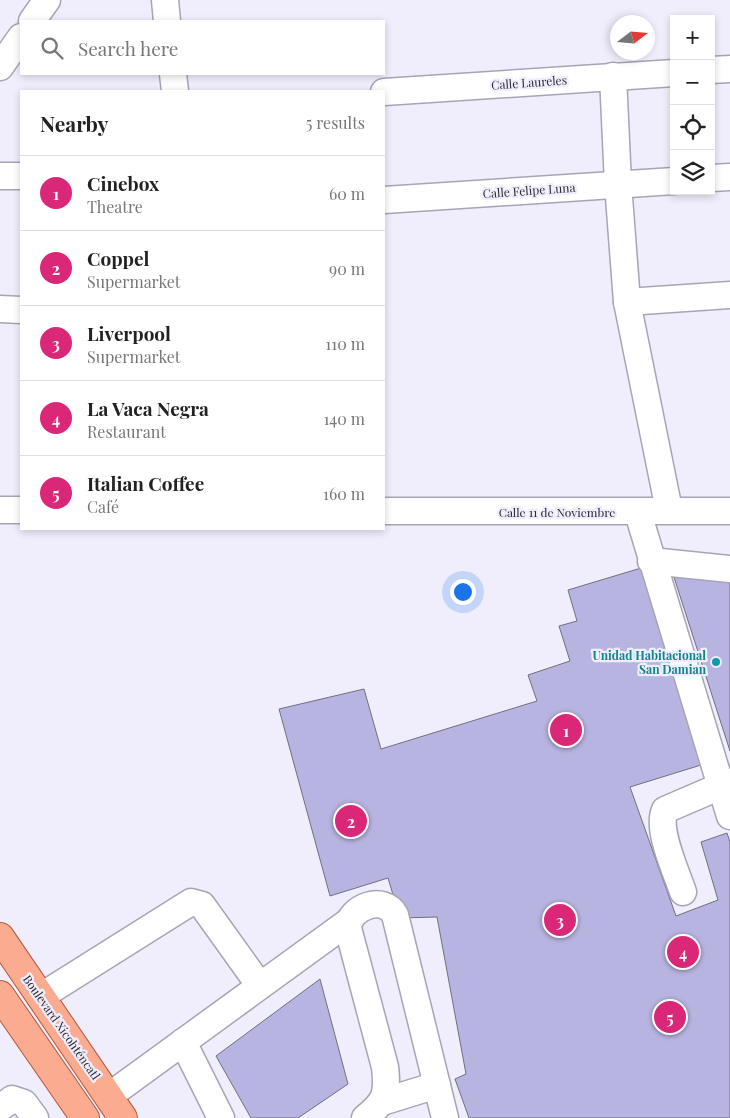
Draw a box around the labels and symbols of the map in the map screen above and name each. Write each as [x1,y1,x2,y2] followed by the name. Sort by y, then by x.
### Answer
[610,15,655,60] north arrow
[491,71,567,93] street label: Calle Laureles
[482,179,576,201] street label: Calle Felipe Luna
[499,504,615,520] street label: Calle 11 de Noviembre
[450,579,476,605] your location
[593,647,707,677] place label: Unidad Habitacional San Damian
[710,656,722,668] marker: Unidad Habitacional San Damian
[550,711,582,749] pin: 1
[335,802,367,840] pin: 2
[544,901,576,939] pin: 3
[667,933,699,971] pin: 4
[20,971,105,1083] street label: Boulevard Xicohténcatl
[654,998,686,1036] pin: 5

